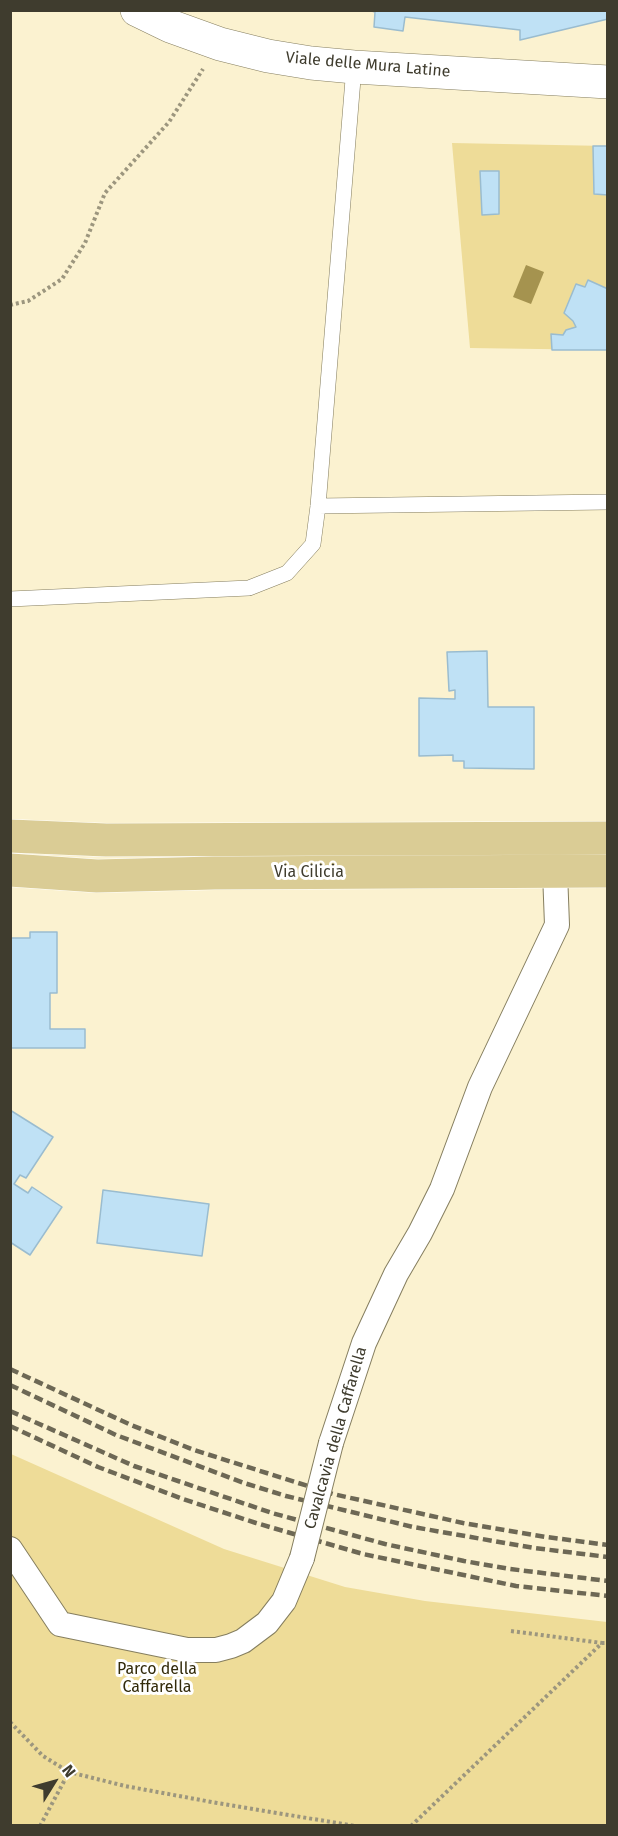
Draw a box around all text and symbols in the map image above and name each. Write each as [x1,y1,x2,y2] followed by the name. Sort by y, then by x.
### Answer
[285,48,451,82] street label: Viale delle Mura Latine
[274,863,344,883] street label: Via Cilicia
[301,1345,371,1531] street label: Cavalcavia della Caffarella
[117,1660,197,1698] park label: Parco della Caffarella
[24,1752,84,1812] north arrow
[58,1761,80,1781] text: N

